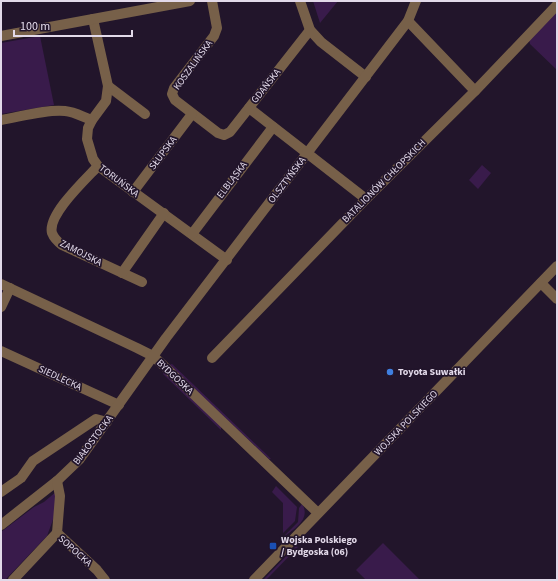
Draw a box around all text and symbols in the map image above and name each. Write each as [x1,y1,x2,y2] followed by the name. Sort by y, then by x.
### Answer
[14,12,132,38] scale bar
[20,18,50,35] text: 100 m
[170,37,216,93] street label: KOSZALIŃSKA
[248,65,284,106] street label: GDAŃSKA
[146,133,181,173] street label: SŁUPSKA
[339,136,429,226] street label: BATALIONÓW CHŁOPSKICH
[265,153,309,206] street label: OLSZTYŃSKA
[214,158,251,201] street label: ELBLĄSKA
[96,161,142,201] street label: TORUŃSKA
[58,236,105,270] street label: ZAMOJSKA
[153,356,197,398] street label: BYDGOSKA
[36,362,84,394] street label: SIEDLECKA
[398,365,466,379] place label: Toyota Suwałki
[385,367,395,377] marker: Toyota Suwałki
[371,387,441,459] street label: WOJSKA POLSKIEGO
[70,412,117,468] street label: BIAŁOSTOCKA
[55,532,95,570] street label: SOPOCKA
[281,533,358,559] place label: Wojska Polskiego / Bydgoska (06)
[268,541,278,551] marker: Wojska Polskiego / Bydgoska (06)

